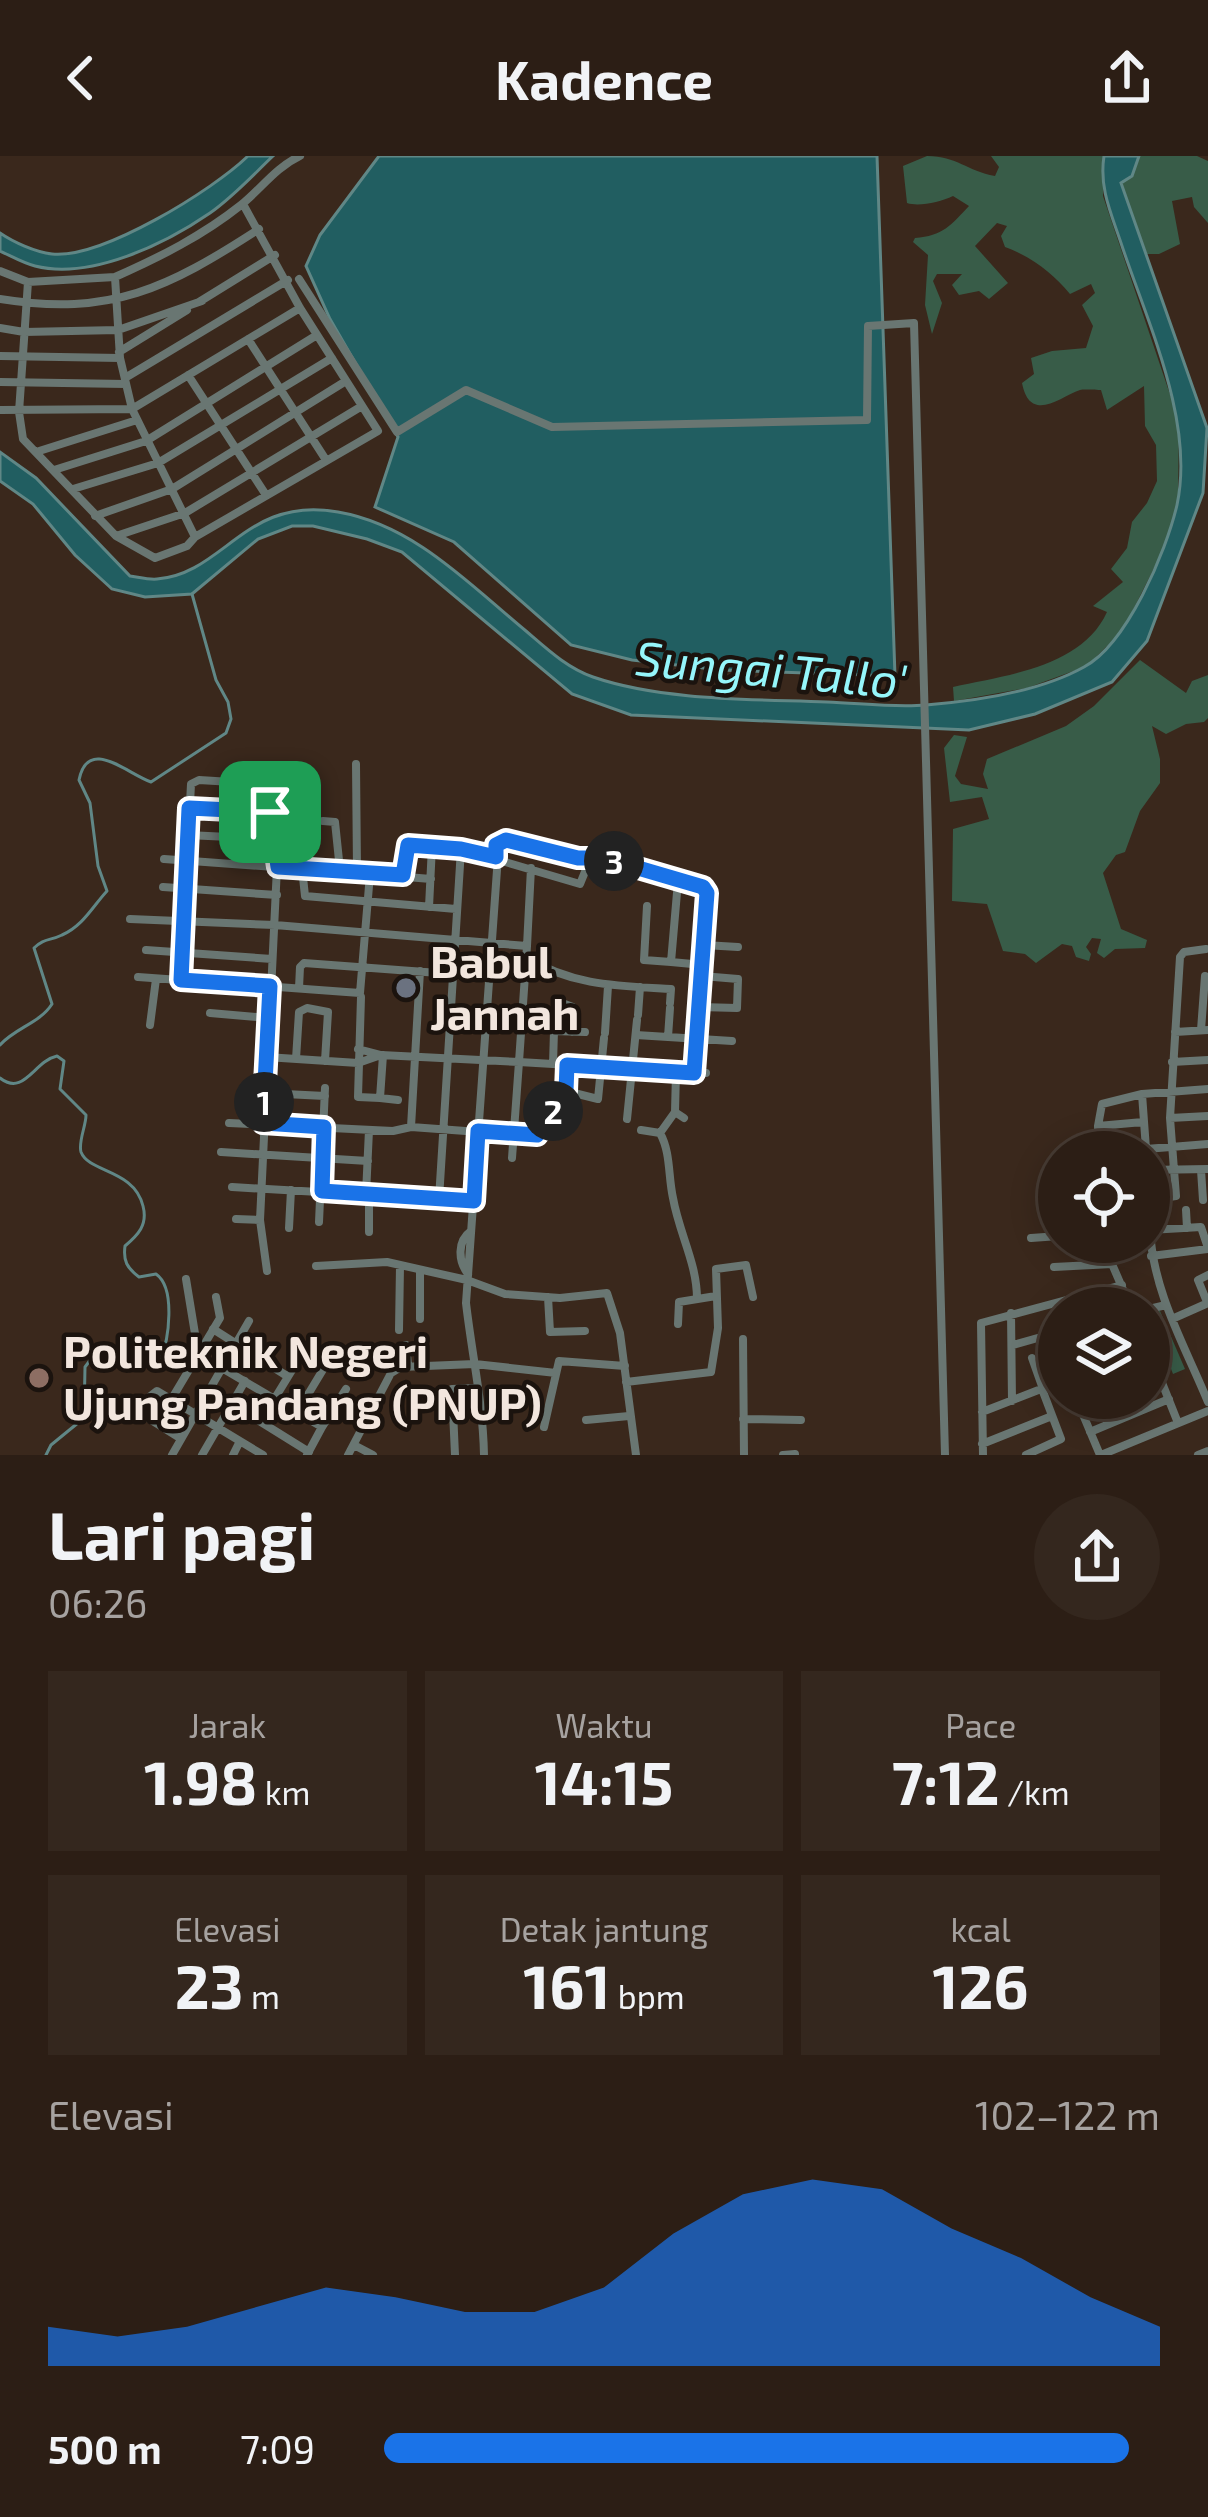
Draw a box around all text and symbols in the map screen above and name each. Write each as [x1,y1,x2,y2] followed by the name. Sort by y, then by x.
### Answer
[48,45,114,111] icon: back
[1094,45,1160,111] icon: share
[495,46,713,111] text: Kadence
[633,627,909,709] water label: Sungai Tallo'
[219,761,321,863] pin
[237,779,303,845] icon: arrive
[584,831,644,891] pin: 3
[605,841,623,881] text: 3
[430,933,579,1039] place label: Babul Jannah
[393,975,419,1001] marker: Babul Jannah
[234,1072,294,1132] pin: 1
[523,1081,583,1141] pin: 2
[257,1082,271,1122] text: 1
[543,1091,563,1131] text: 2
[1038,1131,1170,1419] map controls
[1038,1131,1170,1263] button: locate
[1038,1287,1170,1419] button: layers
[63,1323,542,1430] place label: Politeknik Negeri Ujung Pandang (PNUP)
[26,1365,52,1391] marker: Politeknik Negeri Ujung Pandang (PNUP)
[48,1494,315,1573] text: Lari pagi
[1034,1494,1160,1620] button: share
[48,1579,147,1626] text: 06:26
[189,1705,266,1745] text: Jarak
[555,1705,653,1745] text: Waktu
[945,1705,1016,1745] text: Pace
[144,1745,257,1817] text: 1.98
[535,1745,673,1817] text: 14:15
[892,1745,1000,1817] text: 7:12
[257,1772,311,1812] text: km
[1000,1772,1070,1812] text: /km
[174,1909,280,1949] text: Elevasi
[500,1909,708,1949] text: Detak jantung
[950,1909,1011,1949] text: kcal
[175,1949,244,2021] text: 23
[523,1949,611,2021] text: 161
[933,1949,1029,2021] text: 126
[244,1976,280,2016] text: m
[611,1976,685,2016] text: bpm
[48,2091,174,2138] text: Elevasi
[975,2091,1160,2138] text: 102–122 m
[48,2425,162,2472] text: 500 m
[240,2425,315,2472] text: 7:09

